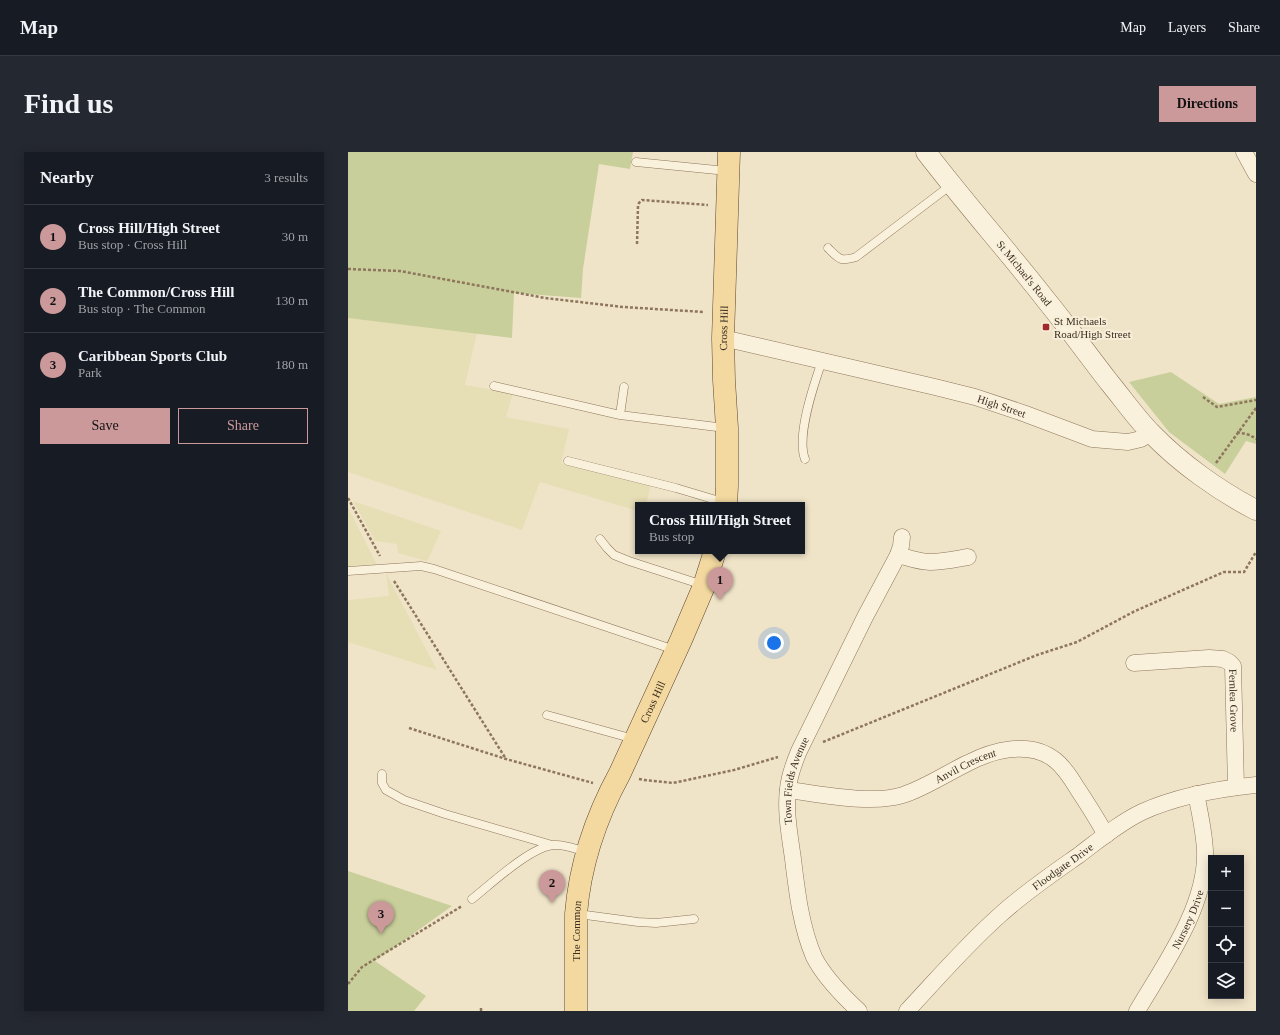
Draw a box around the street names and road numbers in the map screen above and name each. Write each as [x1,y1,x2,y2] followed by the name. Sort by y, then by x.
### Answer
[994,238,1055,309] street label: St Michael's Road
[717,305,730,351] street label: Cross Hill
[976,392,1028,420] street label: High Street
[1227,669,1241,732] street label: Fernlea Grove
[638,679,667,725] street label: Cross Hill
[781,735,811,825] street label: Town Fields Avenue
[933,746,997,785] street label: Anvil Crescent
[1030,841,1095,892] street label: Floodgate Drive
[1169,888,1206,951] street label: Nursery Drive
[570,899,583,961] street label: The Common

